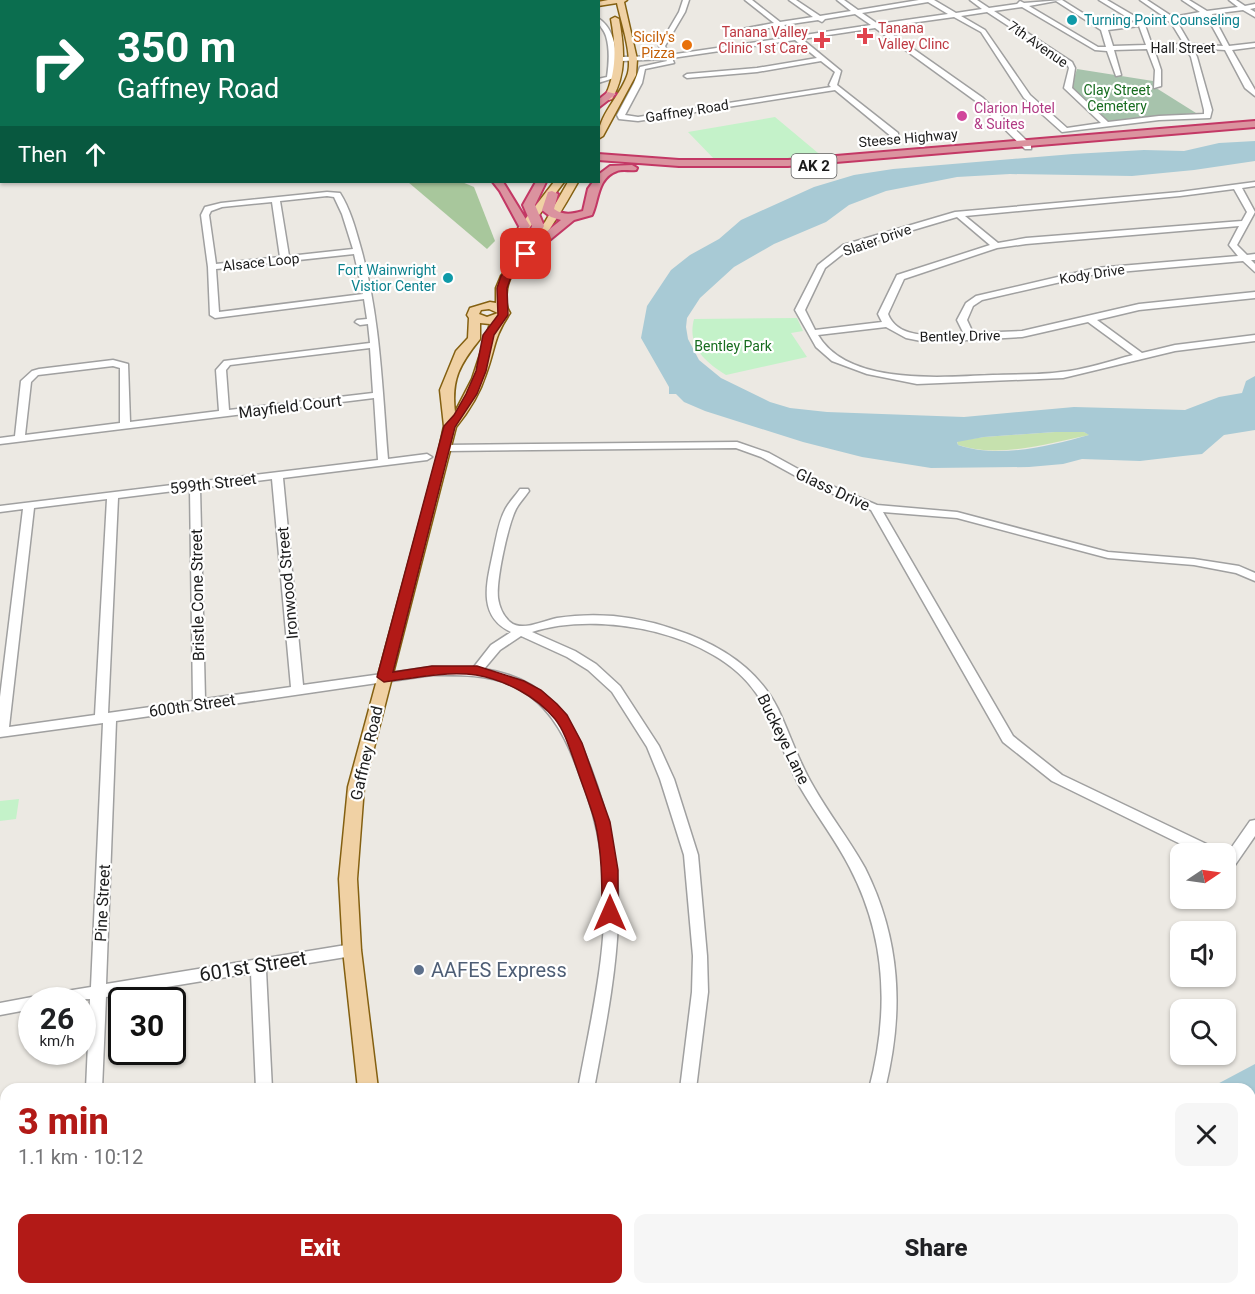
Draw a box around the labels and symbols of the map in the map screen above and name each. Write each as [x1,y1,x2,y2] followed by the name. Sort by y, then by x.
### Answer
[1084,12,1240,28] place label: Turning Point Counseling
[1065,13,1079,27] marker: Turning Point Counseling
[1005,18,1071,70] street label: 7th Avenue
[878,20,949,52] place label: Tanana Valley Clinc
[718,24,808,56] place label: Tanana Valley Clinic 1st Care
[856,27,874,45] marker: Tanana Valley Clinc
[633,29,675,61] place label: Sicily's Pizza
[813,31,831,49] marker: Tanana Valley Clinic 1st Care
[680,38,694,52] marker: Sicily's Pizza
[1151,40,1216,56] street label: Hall Street
[1083,82,1151,114] park label: Clay Street Cemetery
[644,97,730,125] street label: Gaffney Road
[974,100,1055,132] place label: Clarion Hotel & Suites
[955,109,969,123] marker: Clarion Hotel & Suites
[858,126,959,150] street label: Steese Highway
[792,154,836,178] road number: AK 2
[841,221,913,259] street label: Slater Drive
[500,228,551,279] pin
[222,250,300,274] street label: Alsace Loop
[1058,261,1126,287] street label: Kody Drive
[338,262,436,294] place label: Fort Wainwright Vistior Center
[441,271,455,285] marker: Fort Wainwright Vistior Center
[919,327,1001,345] street label: Bentley Drive
[694,338,773,354] park label: Bentley Park
[237,391,343,422] street label: Mayfield Court
[793,464,873,515] street label: Glass Drive
[169,469,257,498] street label: 599th Street
[273,526,302,640] street label: Ironwood Street
[187,529,208,661] street label: Bristle Cone Street
[148,690,237,721] street label: 600th Street
[754,691,814,787] street label: Buckeye Lane
[346,704,387,802] street label: Gaffney Road
[1170,843,1236,909] north arrow
[91,864,114,942] street label: Pine Street
[578,881,642,945] position arrow
[198,946,308,986] street label: 601st Street
[431,958,567,982] place label: AAFES Express
[412,963,426,977] marker: AAFES Express
[108,987,186,1065] speed limit sign: 30

